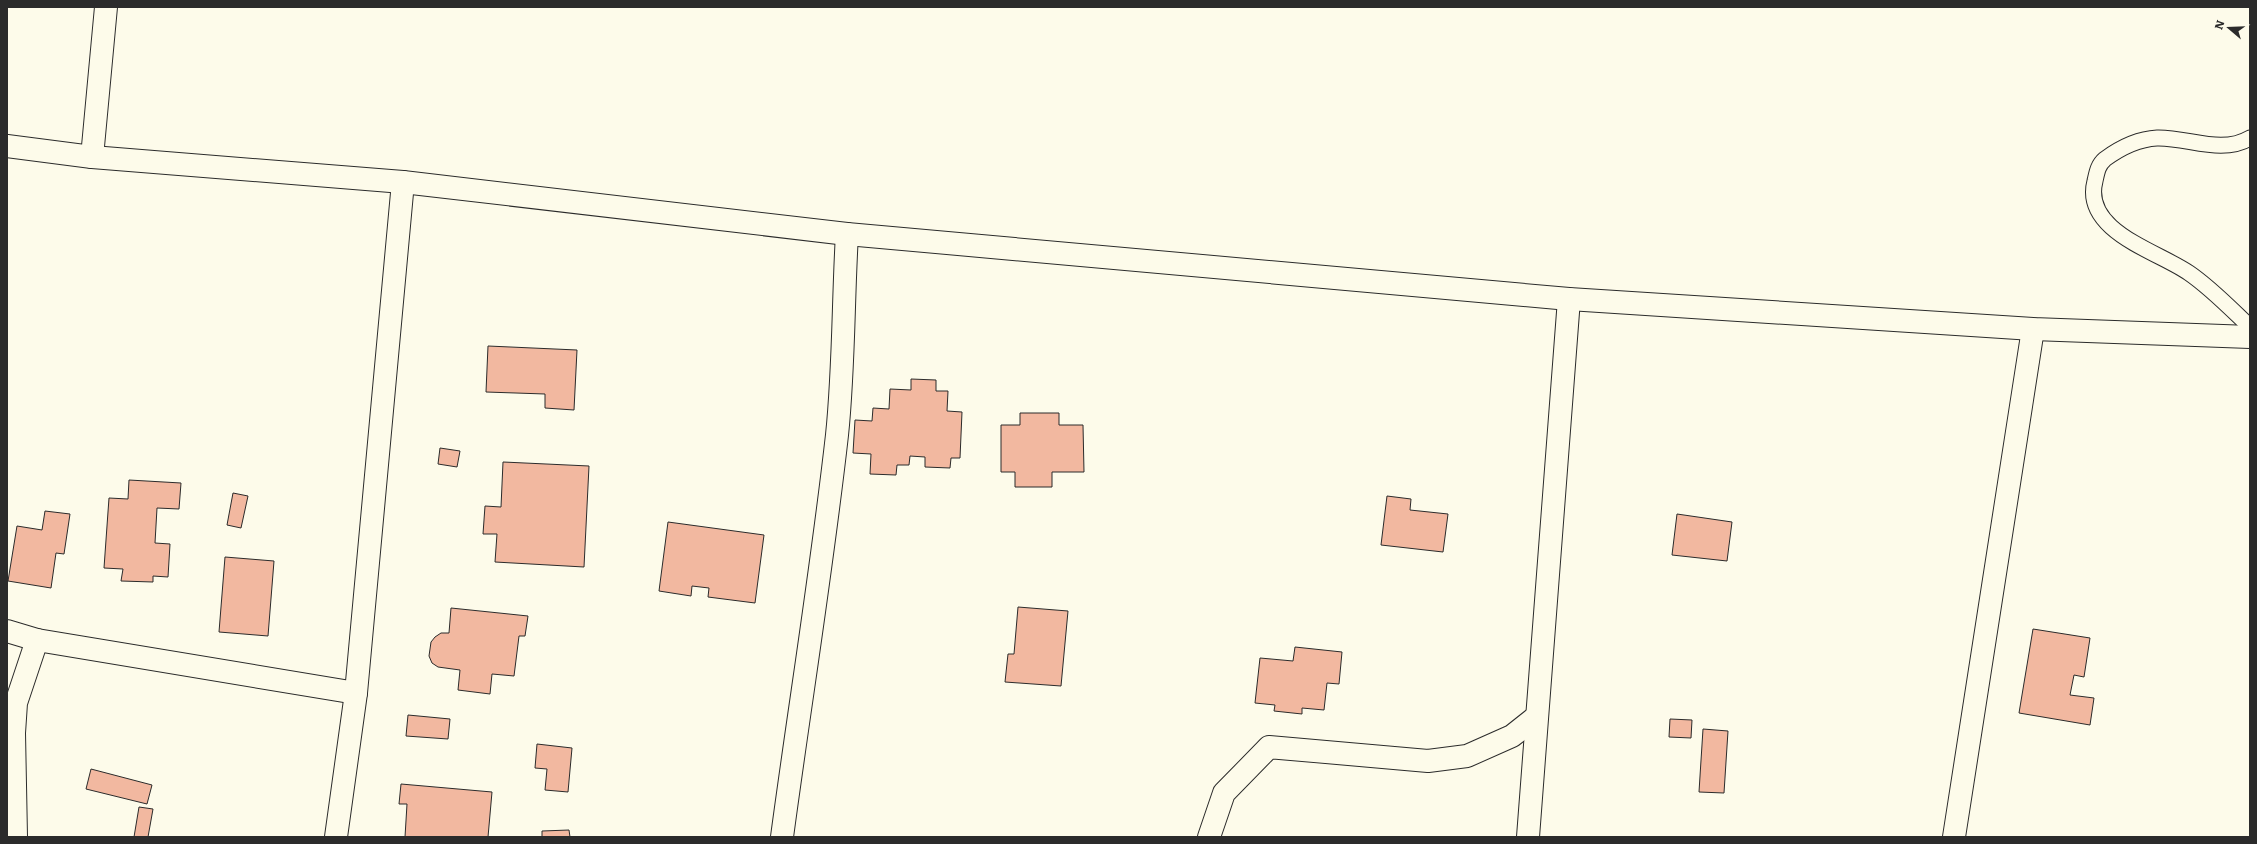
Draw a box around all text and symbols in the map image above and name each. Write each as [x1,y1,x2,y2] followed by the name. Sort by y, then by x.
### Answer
[2209,8,2249,48] north arrow
[2210,17,2228,31] text: N

